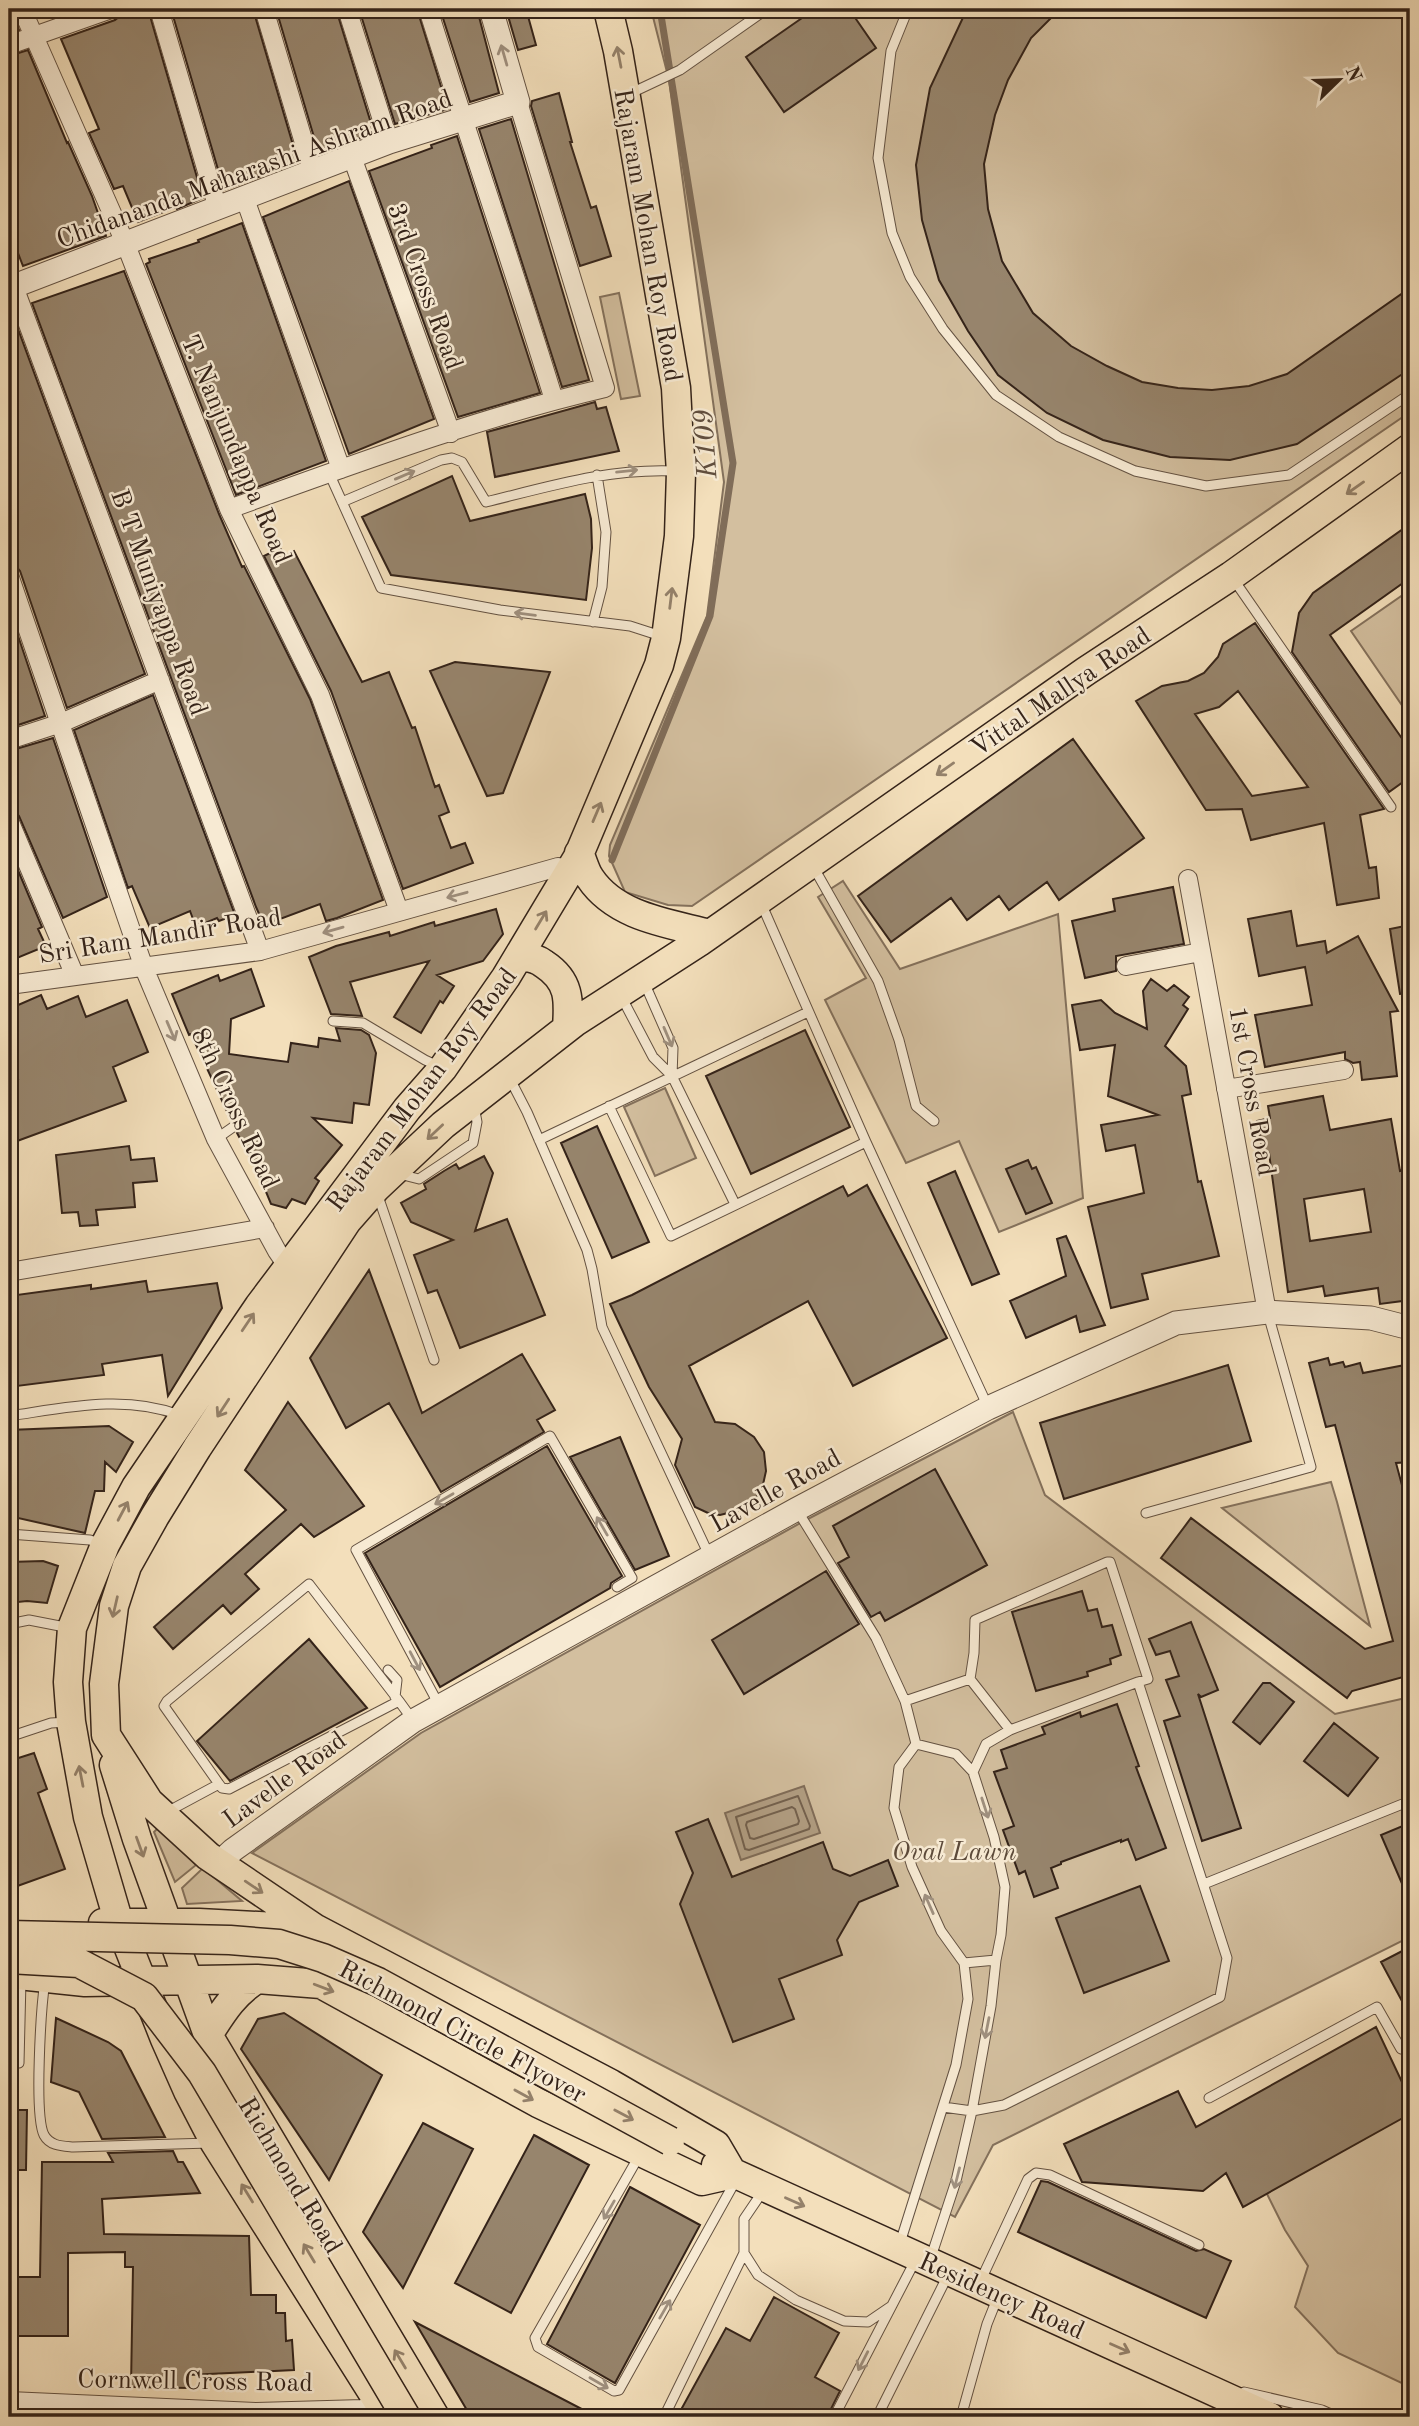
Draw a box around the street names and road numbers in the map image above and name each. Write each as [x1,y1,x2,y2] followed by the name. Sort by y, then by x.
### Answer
[53,86,456,254] street label: Chidananda Maharashi Ashram Road
[608,87,686,384] street label: Rajaram Mohan Roy Road
[382,200,466,374] street label: 3rd Cross Road
[175,331,295,568] street label: T. Nanjundappa Road
[105,486,211,719] street label: B T Muniyappa Road
[966,623,1156,762] street label: Vittal Mallya Road
[37,905,284,969] street label: Sri Ram Mandir Road
[323,964,523,1217] street label: Rajaram Mohan Roy Road
[1223,1005,1279,1178] street label: 1st Cross Road
[186,1024,283,1193] street label: 8th Cross Road
[706,1445,846,1538] street label: Lavelle Road
[219,1727,352,1834] street label: Lavelle Road
[334,1956,590,2109] street label: Richmond Circle Flyover
[232,2093,346,2259] street label: Richmond Road
[914,2249,1088,2345] street label: Residency Road
[77,2367,313,2397] street label: Cornwell Cross Road

